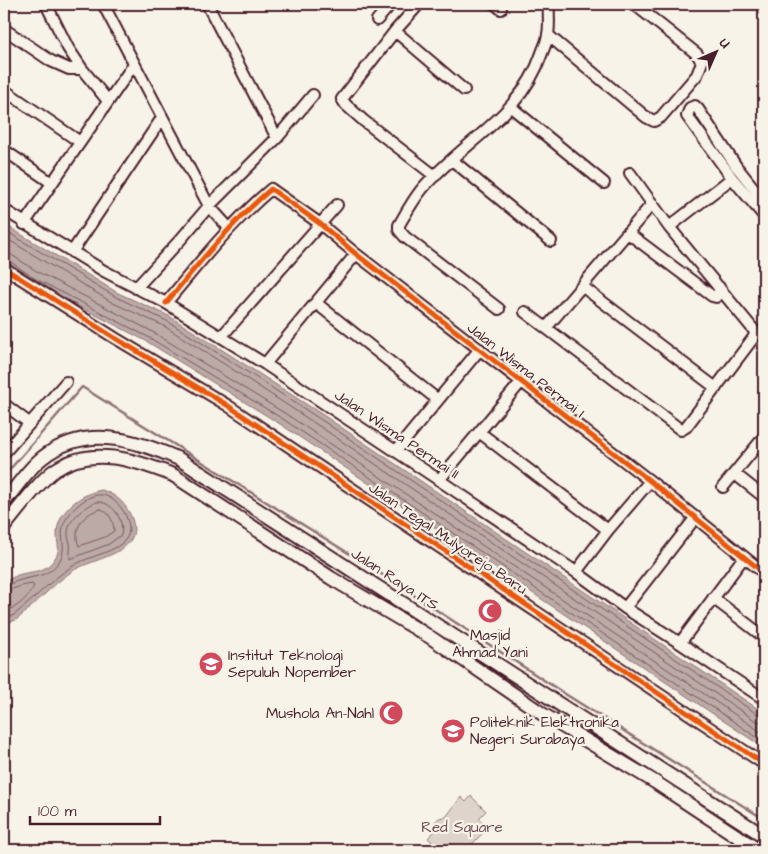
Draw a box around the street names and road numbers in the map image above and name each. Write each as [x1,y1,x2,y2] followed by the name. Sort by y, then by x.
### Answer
[462,318,589,423] street label: Jalan Wisma Permai I
[330,385,463,484] street label: Jalan Wisma Permai II
[364,477,531,600] street label: Jalan Tegal Mulyorejo Baru
[346,543,443,617] street label: Jalan Raya ITS

